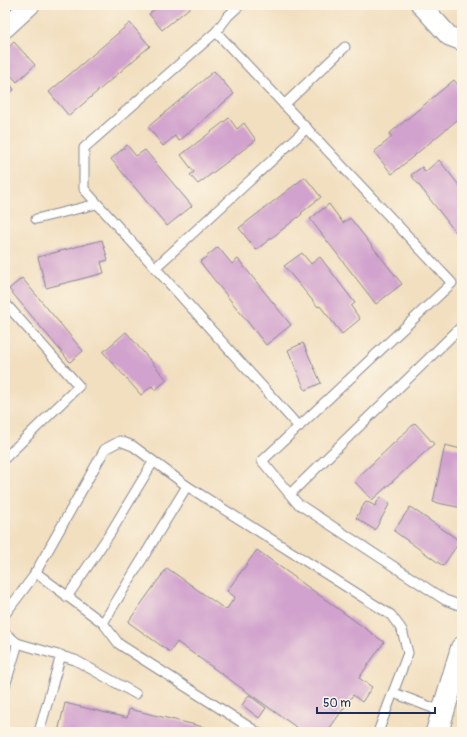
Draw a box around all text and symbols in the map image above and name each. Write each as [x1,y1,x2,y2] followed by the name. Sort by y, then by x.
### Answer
[317,689,435,715] scale bar
[323,696,351,711] text: 50 m

